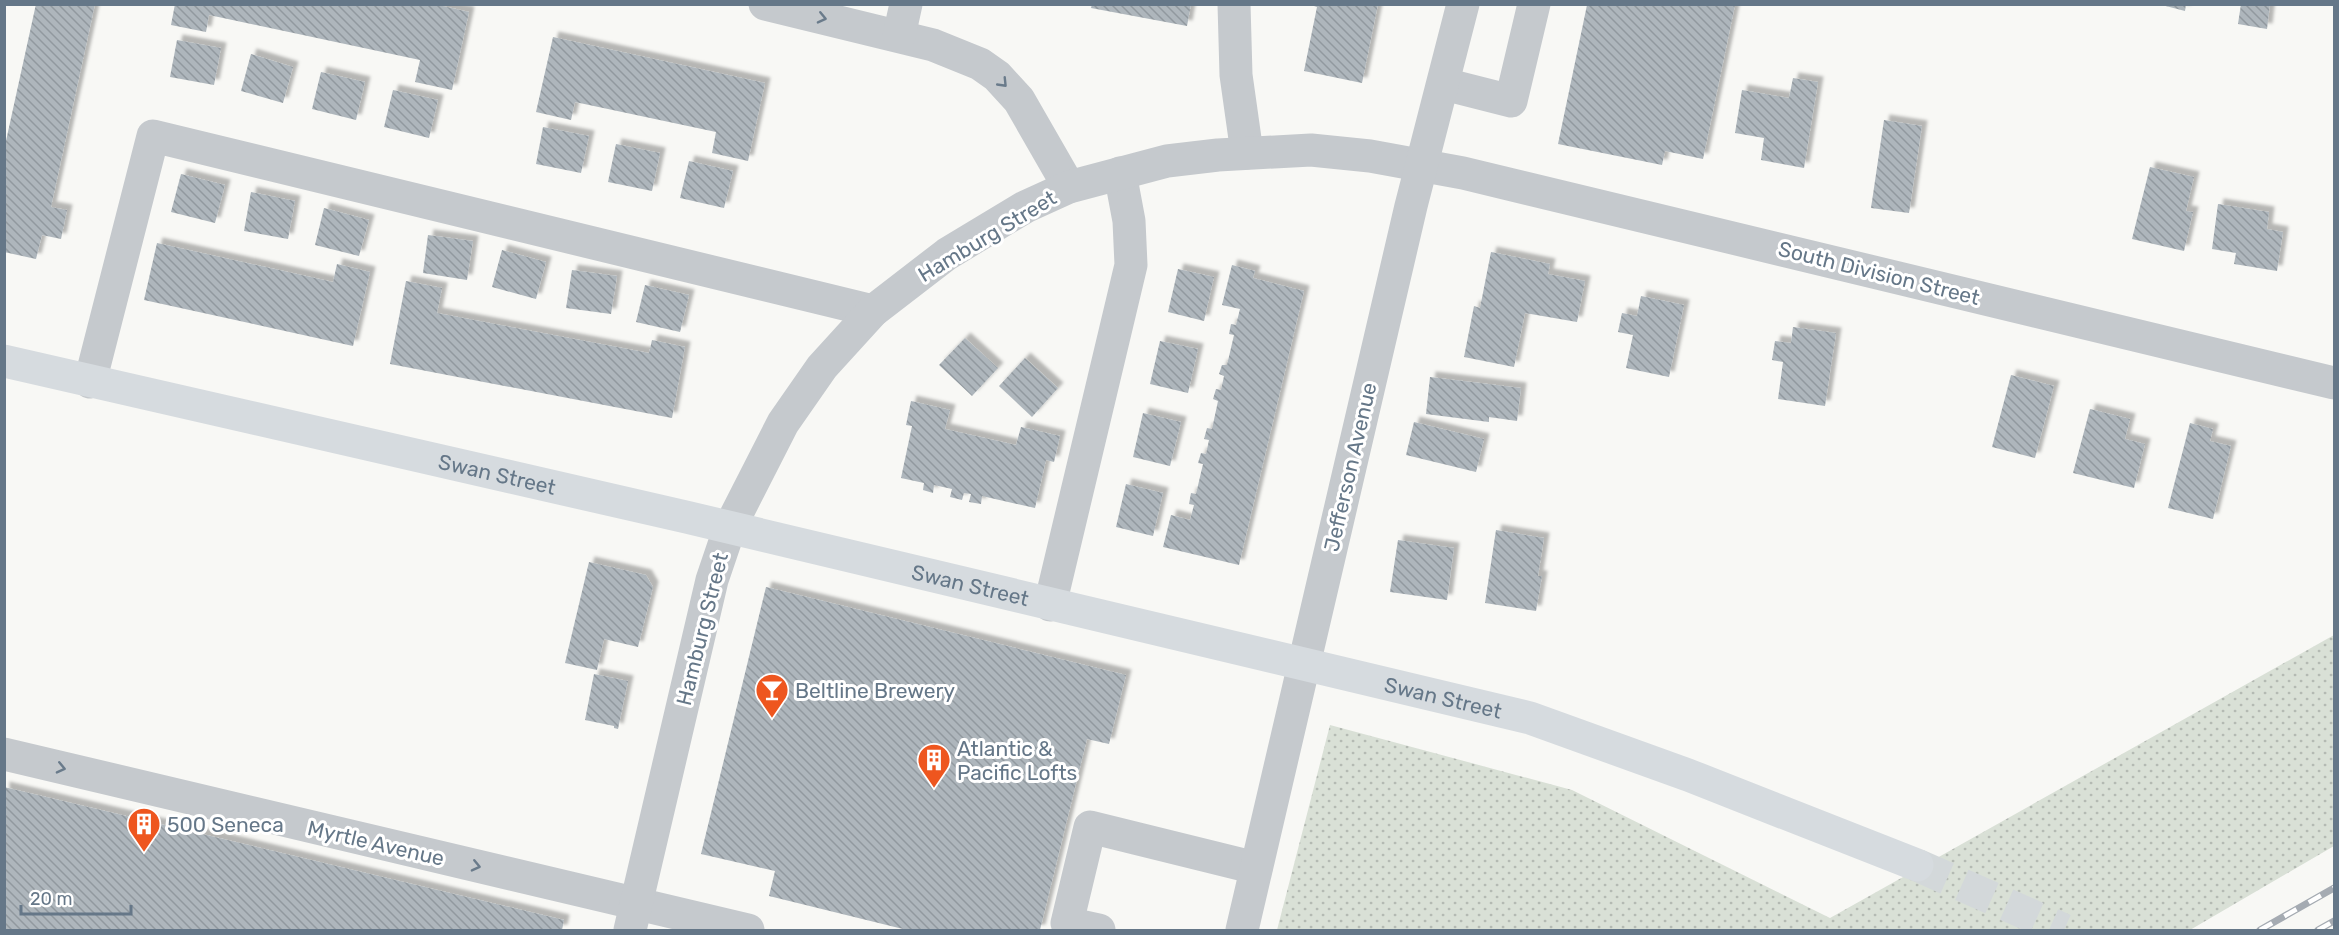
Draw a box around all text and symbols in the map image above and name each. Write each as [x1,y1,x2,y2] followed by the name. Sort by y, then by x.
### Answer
[817,11,827,24] one-way arrow
[996,77,1007,87] one-way arrow
[913,185,1061,287] street label: Hamburg Street
[1776,236,1982,310] street label: South Division Street
[1318,380,1382,554] street label: Jefferson Avenue
[436,448,558,499] street label: Swan Street
[671,550,733,708] street label: Hamburg Street
[909,559,1032,611] street label: Swan Street
[1382,671,1504,723] street label: Swan Street
[754,672,790,719] bar icon: Beltline Brewery
[795,678,955,703] place label: Beltline Brewery
[957,736,1077,785] place label: Atlantic & Pacific Lofts
[916,742,952,789] building icon: Atlantic & Pacific Lofts
[56,760,66,773] one-way arrow
[126,806,162,853] building icon: 500 Seneca
[167,812,284,837] place label: 500 Seneca
[305,815,447,871] street label: Myrtle Avenue
[471,859,481,872] one-way arrow
[21,878,130,916] scale bar
[30,888,72,910] text: 20 m

